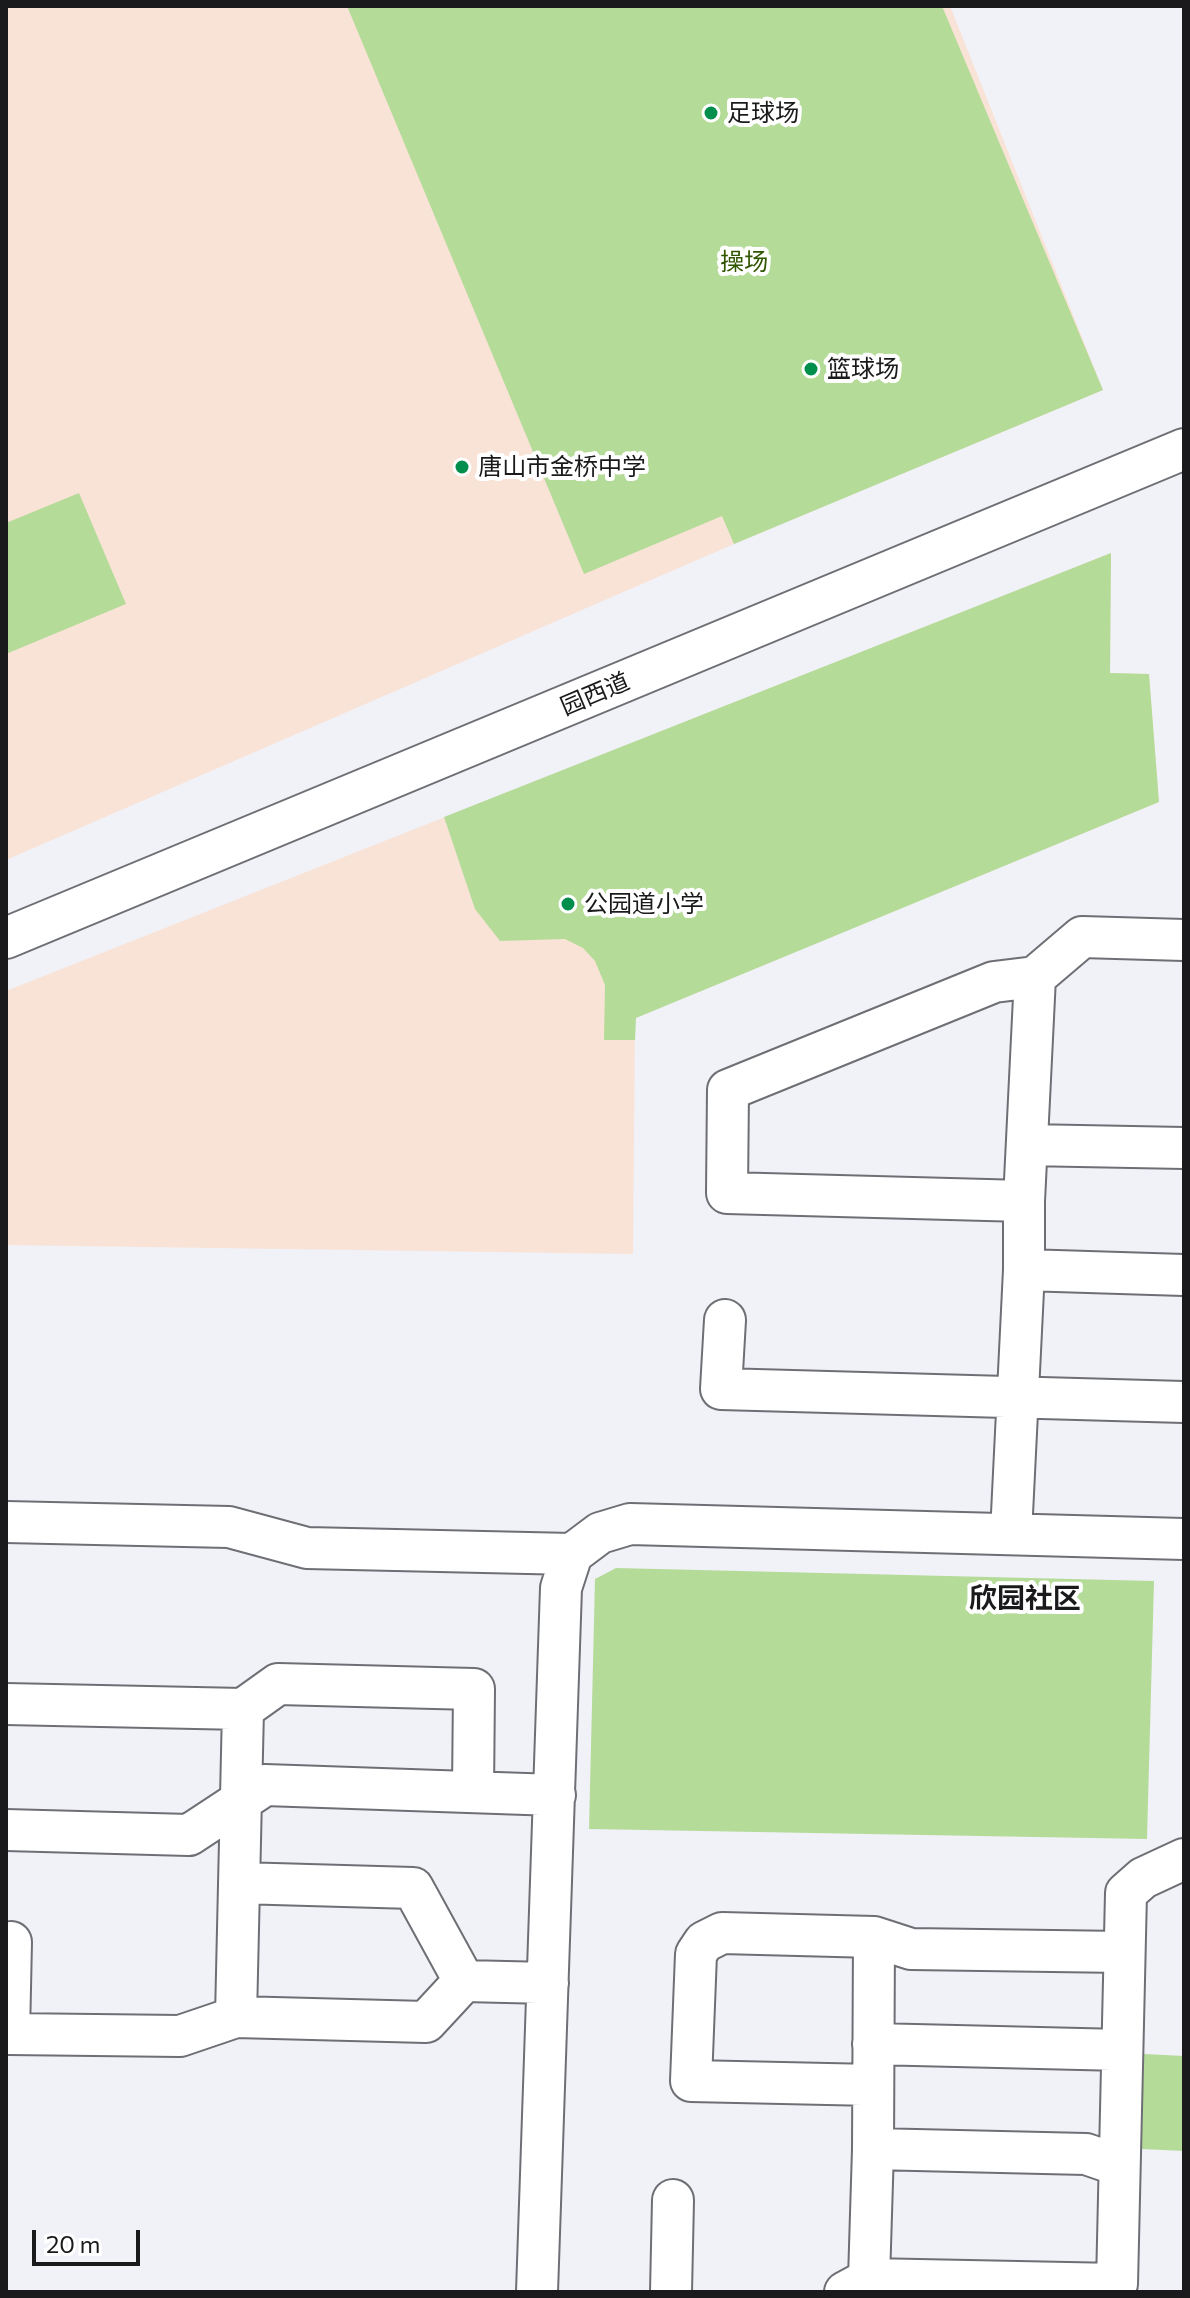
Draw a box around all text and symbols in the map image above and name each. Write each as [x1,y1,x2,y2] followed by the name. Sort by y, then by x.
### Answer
[727,99,799,127] place label: 足球场
[702,104,720,122] marker: 足球场
[720,248,768,276] park label: 操场
[827,355,899,383] place label: 篮球场
[802,360,820,378] marker: 篮球场
[478,453,646,481] place label: 唐山市金桥中学
[453,458,471,476] marker: 唐山市金桥中学
[556,667,634,721] street label: 园西道
[584,890,704,918] place label: 公园道小学
[559,895,577,913] marker: 公园道小学
[969,1582,1081,1616] district label: 欣园社区
[36,2214,144,2264] scale bar
[46,2229,100,2258] text: 20 m

